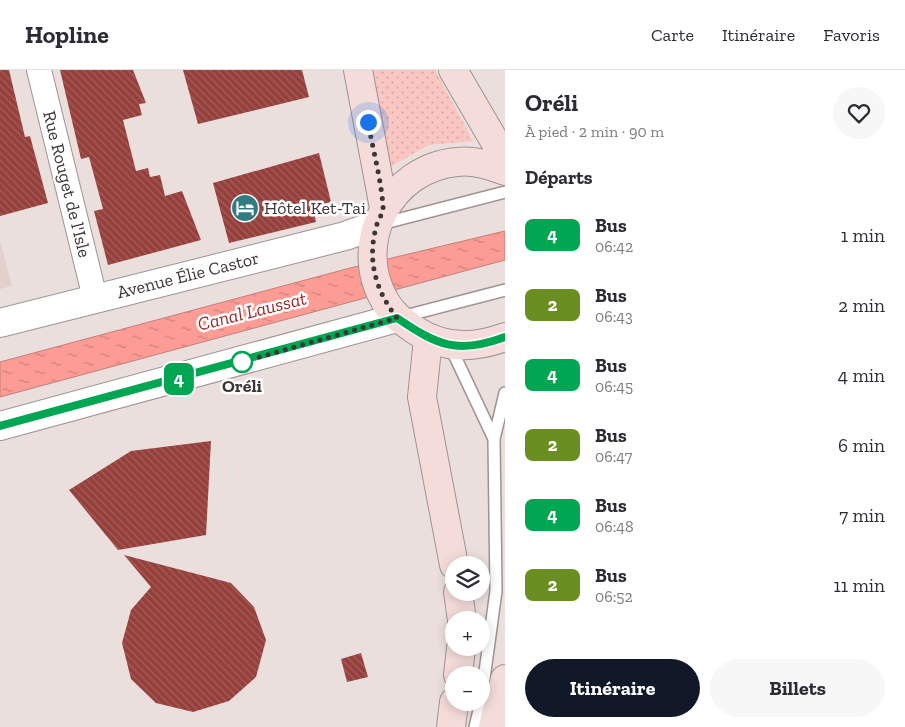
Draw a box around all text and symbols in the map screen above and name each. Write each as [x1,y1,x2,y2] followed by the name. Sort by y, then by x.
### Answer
[25,20,109,49] text: Hopline
[651,24,694,46] text: Carte
[722,24,795,46] text: Itinéraire
[823,24,880,46] text: Favoris
[833,87,885,139] button: heart
[525,88,578,117] text: Oréli
[38,108,96,260] street label: Rue Rouget de l'Isle
[356,110,381,135] your location
[525,122,664,141] text: À pied · 2 min · 90 m
[525,166,593,189] text: Départs
[230,193,260,223] hotel icon: Hôtel Ket-Tai
[264,197,366,219] place label: Hôtel Ket-Tai
[595,214,627,237] text: Bus
[547,224,558,246] text: 4
[841,224,885,247] text: 1 min
[595,237,633,256] text: 06:42
[115,247,261,303] street label: Avenue Élie Castor
[595,284,627,307] text: Bus
[195,286,309,336] water label: Canal Laussat
[548,294,557,316] text: 2
[838,294,885,317] text: 2 min
[595,307,633,326] text: 06:43
[231,351,253,373] marker: Oréli
[595,354,627,377] text: Bus
[163,363,195,395] line badge: 4
[547,364,558,386] text: 4
[838,364,885,387] text: 4 min
[174,368,184,390] text: 4
[222,375,263,397] place label: Oréli
[595,377,633,396] text: 06:45
[595,424,627,447] text: Bus
[548,434,557,456] text: 2
[838,434,885,457] text: 6 min
[595,447,632,466] text: 06:47
[595,494,627,517] text: Bus
[547,504,558,526] text: 4
[839,504,885,527] text: 7 min
[595,517,634,536] text: 06:48
[445,556,490,711] map controls
[445,556,490,601] button: layers
[595,564,627,587] text: Bus
[548,574,557,596] text: 2
[833,574,885,597] text: 11 min
[595,587,633,606] text: 06:52
[445,611,490,656] button: +
[525,659,700,717] button: Itinéraire
[710,659,885,717] button: Billets
[445,666,490,711] button: −

